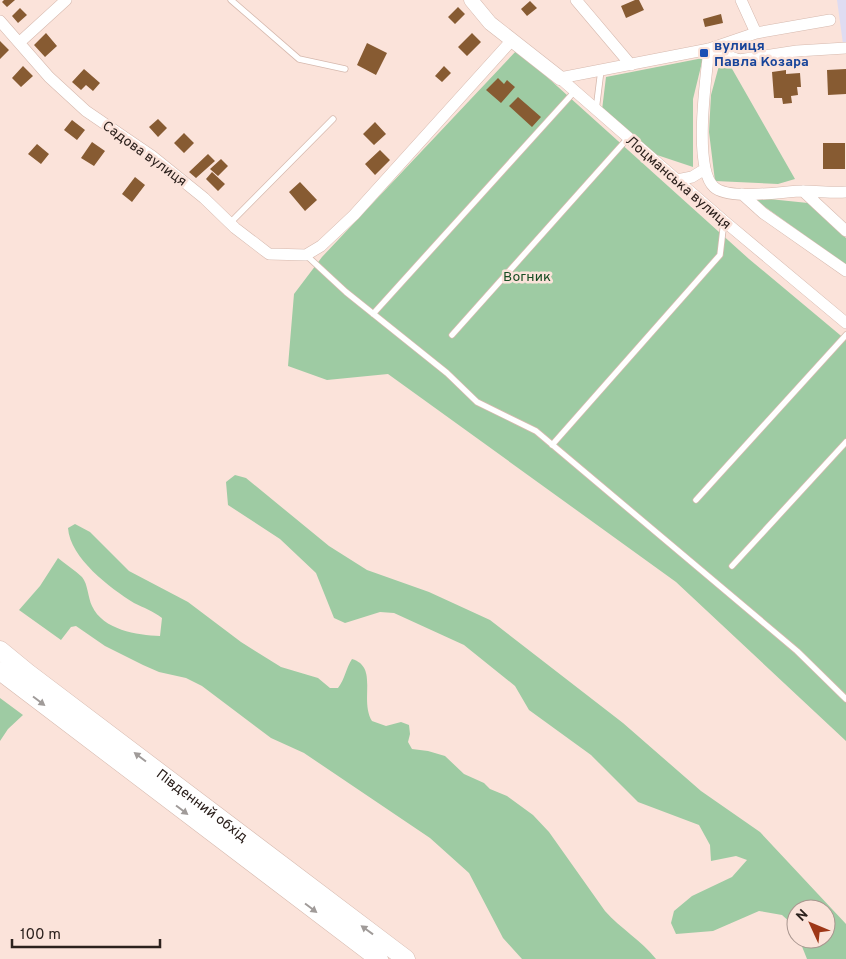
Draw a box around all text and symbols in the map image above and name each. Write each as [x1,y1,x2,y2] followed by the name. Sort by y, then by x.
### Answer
[714,38,809,71] place label: вулиця Павла Козара
[698,47,710,59] marker: вулиця Павла Козара
[98,118,190,191] street label: Садова вулиця
[622,133,734,234] street label: Лоцманська вулиця
[503,269,551,286] park label: Вогник
[32,696,46,706] one-way arrow
[133,752,147,762] one-way arrow
[152,766,251,846] street label: Південний обхід
[175,804,188,815] one-way arrow
[786,899,836,949] north arrow
[304,903,317,914] one-way arrow
[793,906,812,926] text: N
[12,916,160,948] scale bar
[360,925,374,935] one-way arrow
[20,926,61,945] text: 100 m

